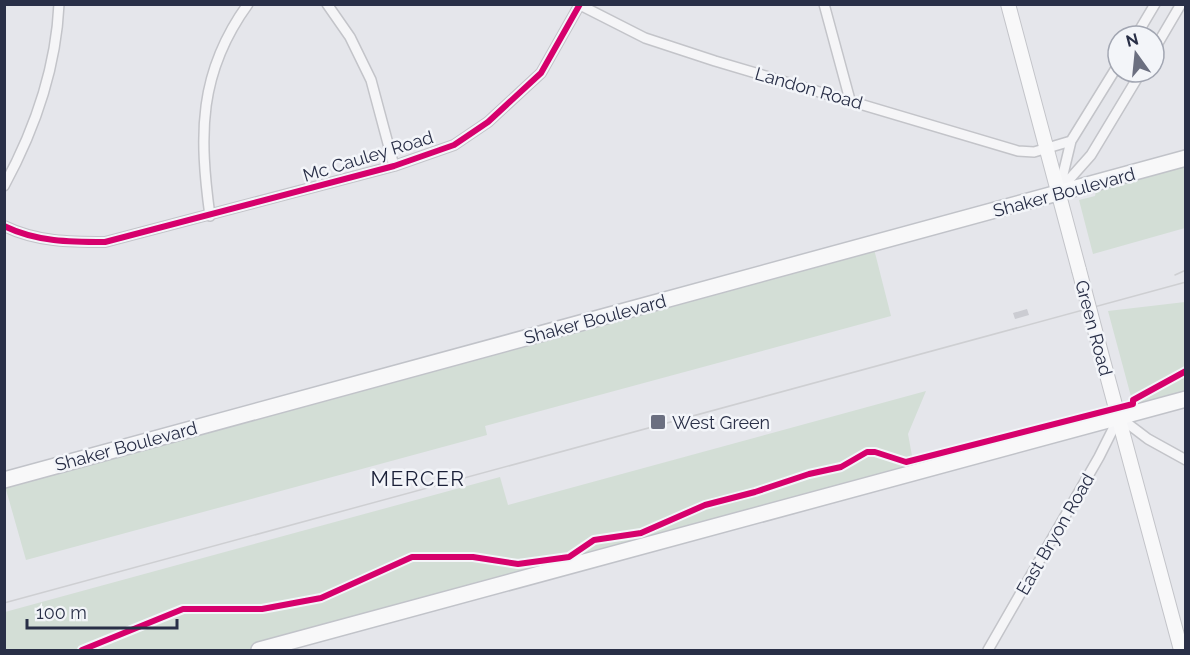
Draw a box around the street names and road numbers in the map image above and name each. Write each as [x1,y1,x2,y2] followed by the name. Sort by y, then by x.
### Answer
[753,63,865,113] street label: Landon Road
[300,126,436,186] street label: Mc Cauley Road
[991,163,1137,221] street label: Shaker Boulevard
[1071,278,1117,378] street label: Green Road
[522,290,668,348] street label: Shaker Boulevard
[53,417,199,475] street label: Shaker Boulevard
[1012,470,1098,598] street label: East Bryon Road

